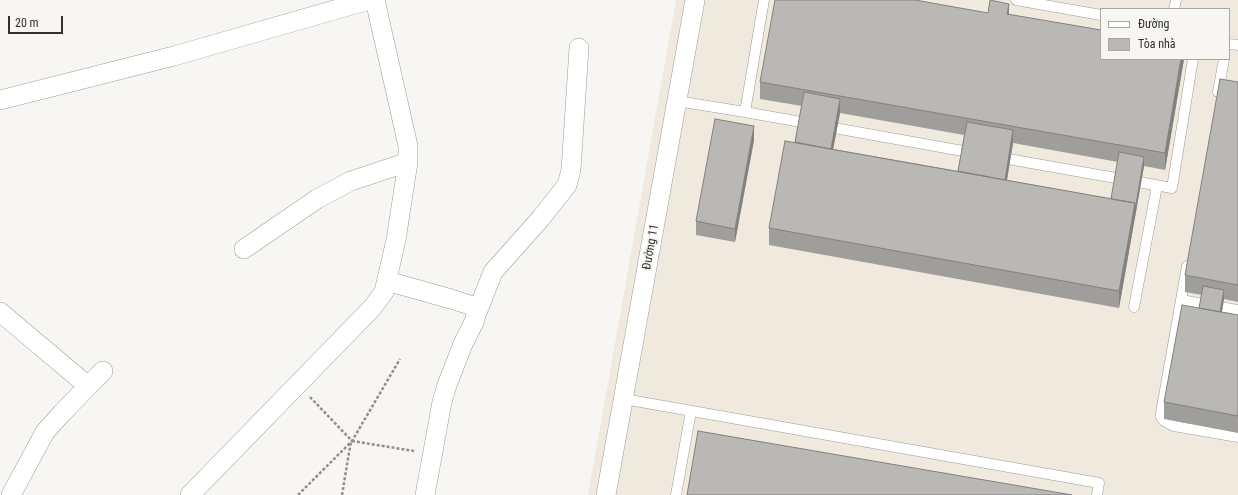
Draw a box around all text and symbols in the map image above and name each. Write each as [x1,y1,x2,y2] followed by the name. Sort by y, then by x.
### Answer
[10,8,65,34] scale bar
[1100,8,1230,60] legend
[15,16,39,30] text: 20 m
[1138,17,1169,31] text: Đường
[1138,37,1176,51] text: Tòa nhà
[640,223,662,271] street label: Đường 11

